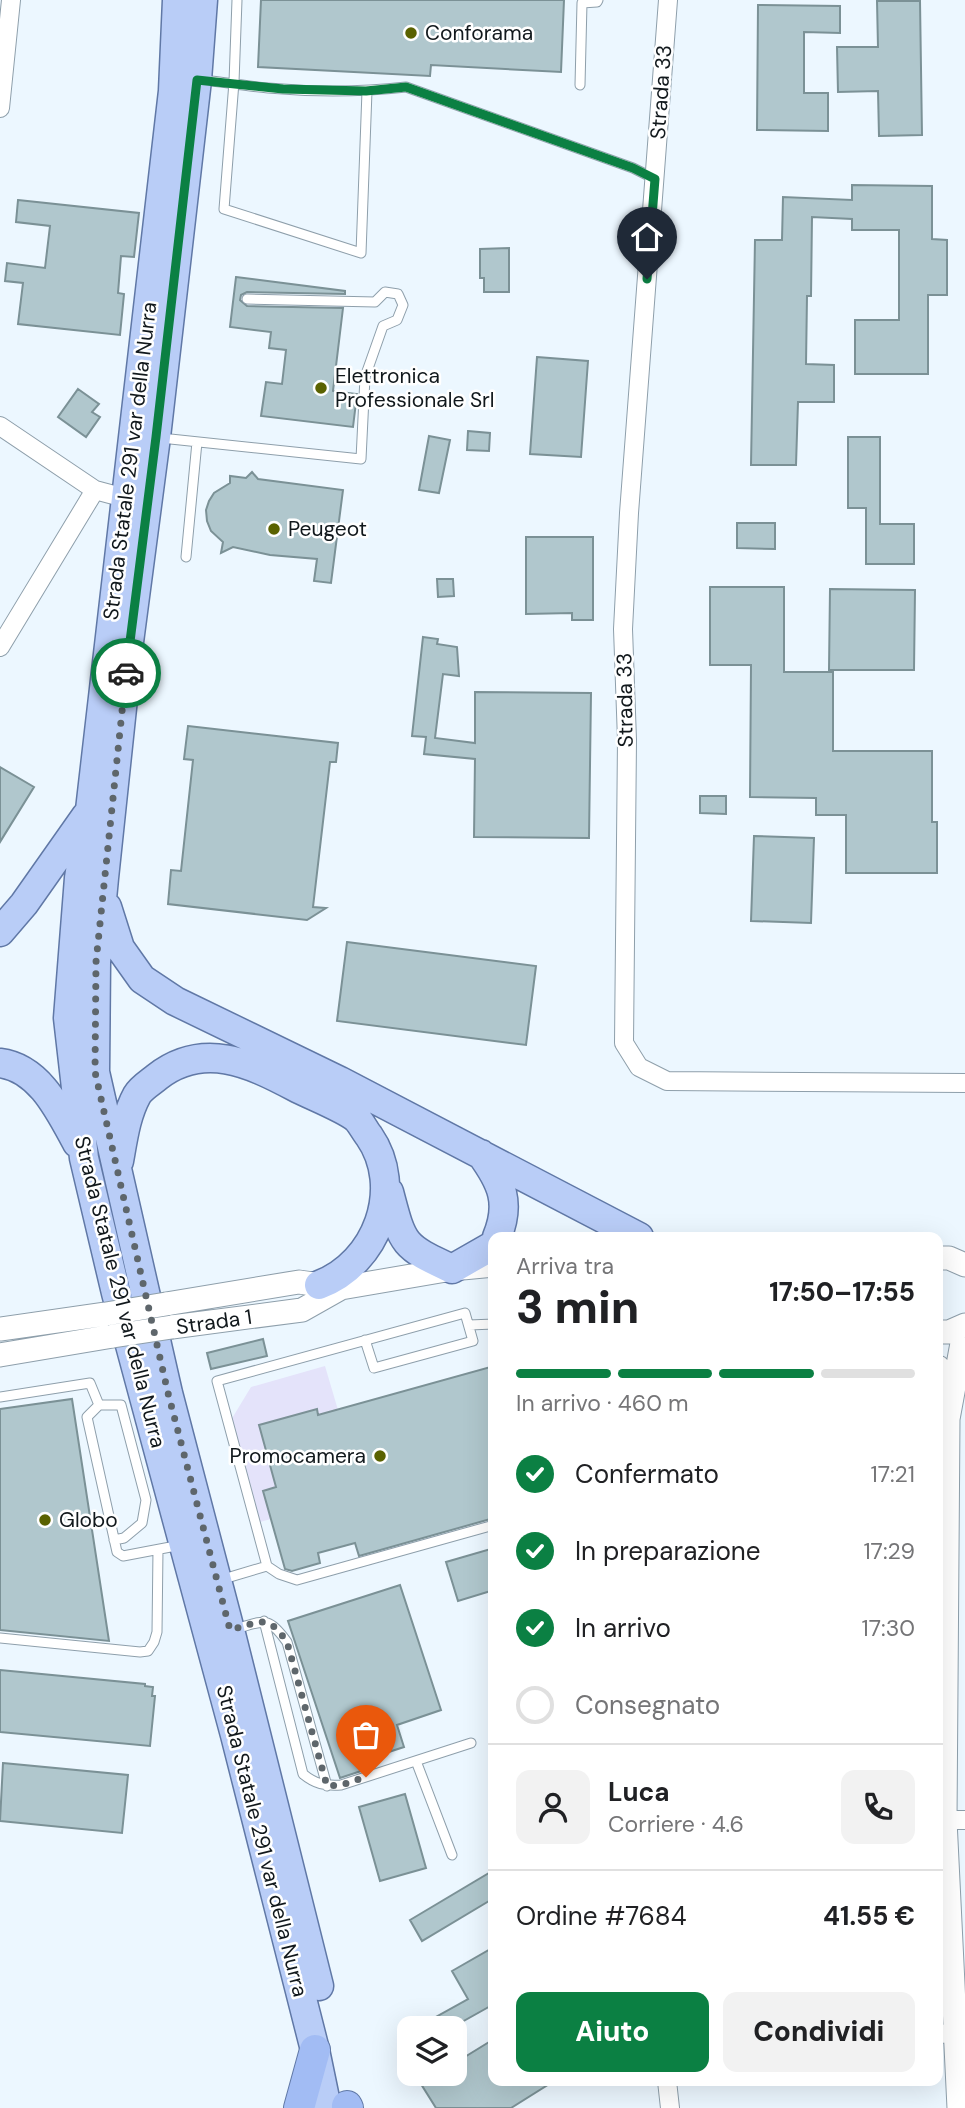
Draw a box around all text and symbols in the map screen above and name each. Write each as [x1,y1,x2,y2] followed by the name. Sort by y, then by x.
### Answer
[425,19,533,47] place label: Conforama
[403,25,419,41] marker: Conforama
[644,44,678,140] street label: Strada 33
[617,207,677,279] pin
[628,218,666,256] icon: home
[97,300,163,622] street label: Strada Statale 291 var della Nurra
[335,362,495,414] place label: Elettronica Professionale Srl
[313,380,329,396] marker: Elettronica Professionale Srl
[288,515,367,543] place label: Peugeot
[266,521,282,537] marker: Peugeot
[91,638,161,708] courier
[610,652,640,748] street label: Strada 33
[107,654,145,692] icon: car
[68,1133,172,1451] street label: Strada Statale 291 var della Nurra
[516,1251,614,1281] text: Arriva tra
[769,1275,915,1309] text: 17:50–17:55
[516,1277,639,1337] text: 3 min
[174,1303,254,1341] street label: Strada 1
[516,1388,688,1418] text: In arrivo · 460 m
[230,1442,366,1470] place label: Promocamera
[372,1448,388,1464] marker: Promocamera
[516,1455,554,1493] icon: check
[575,1457,719,1491] text: Confermato
[870,1459,915,1489] text: 17:21
[59,1506,118,1534] place label: Globo
[37,1512,53,1528] marker: Globo
[516,1532,554,1570] icon: check
[575,1534,761,1568] text: In preparazione
[863,1536,915,1566] text: 17:29
[516,1609,554,1647] icon: check
[575,1611,671,1645] text: In arrivo
[862,1613,915,1643] text: 17:30
[210,1682,314,2000] street label: Strada Statale 291 var della Nurra
[575,1688,720,1722] text: Consegnato
[336,1705,396,1777] pin
[347,1716,385,1754] icon: bag
[516,1770,590,1844] button: person
[841,1770,915,1844] button: phone
[608,1775,670,1809] text: Luca
[608,1809,744,1839] text: Corriere · 4.6
[516,1899,686,1933] text: Ordine #7684
[823,1899,915,1933] text: 41.55 €
[516,1992,709,2072] button: Aiuto
[723,1992,915,2072] button: Condividi
[397,2016,467,2086] map controls
[397,2016,467,2086] button: layers

